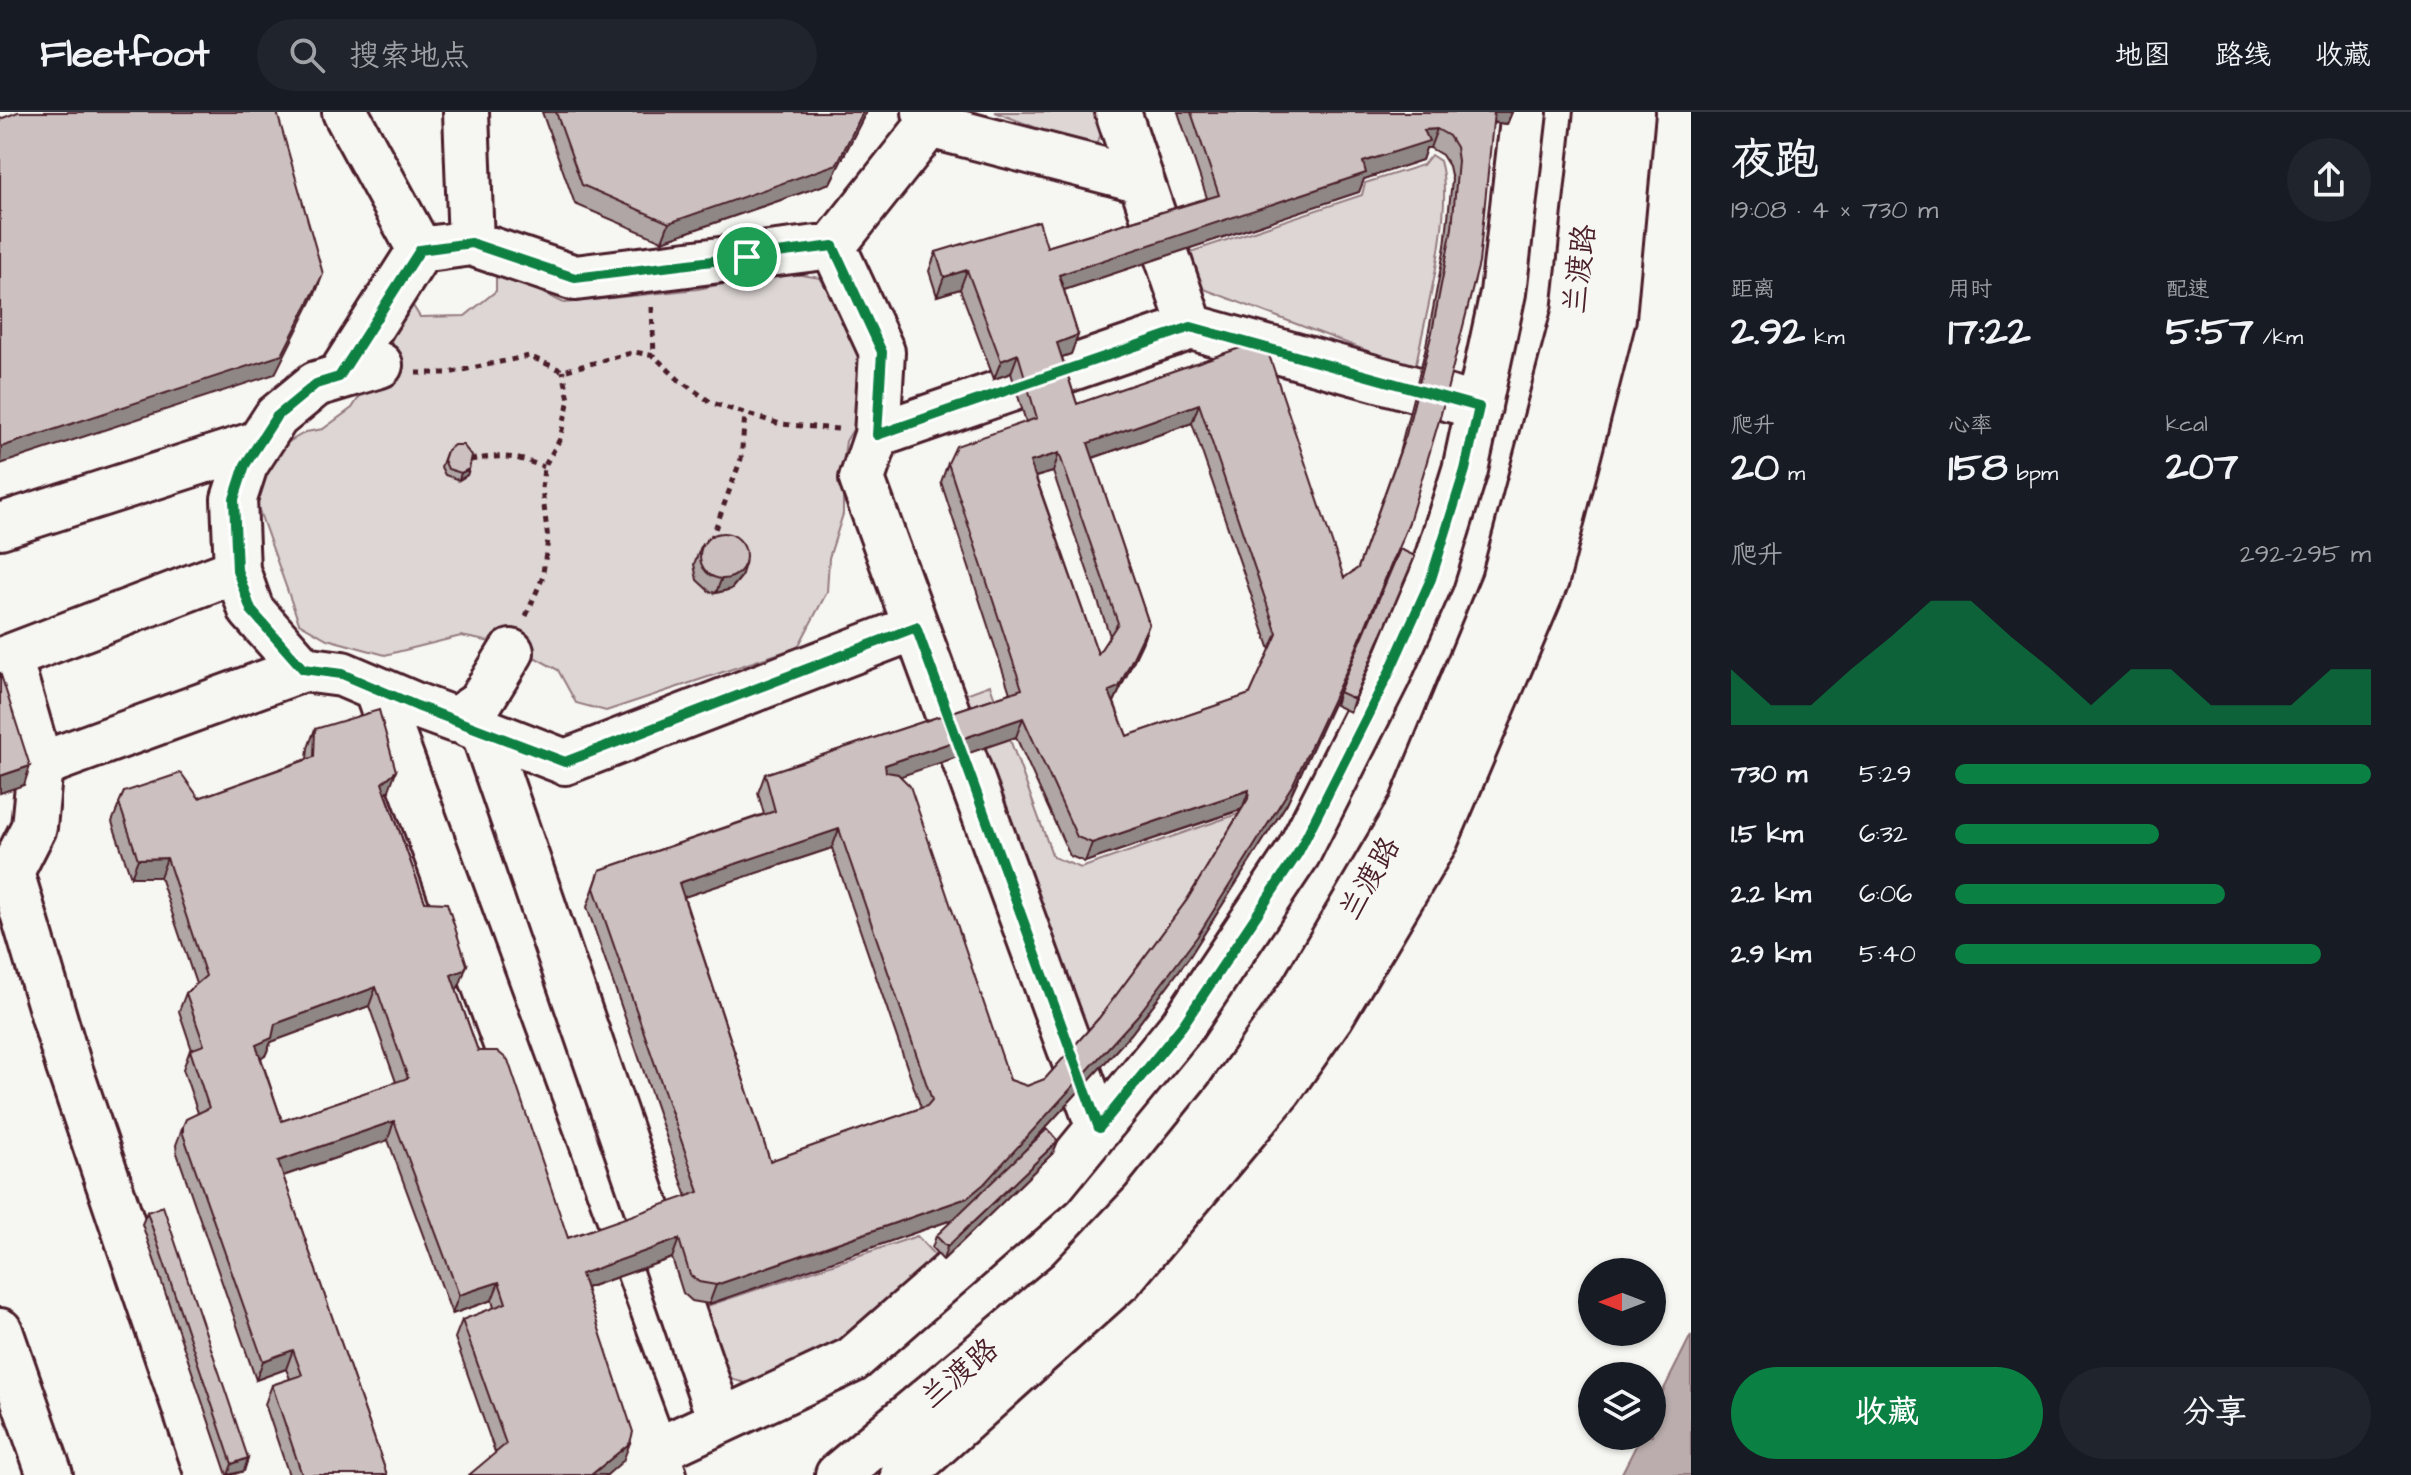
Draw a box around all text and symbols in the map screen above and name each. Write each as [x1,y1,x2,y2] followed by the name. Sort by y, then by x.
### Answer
[257,19,817,91] search box
[40,29,209,81] text: Fleetfoot
[285,33,329,77] icon: search
[349,35,469,77] text: 搜索地点
[2115,36,2171,75] text: 地图
[2215,36,2271,75] text: 路线
[2315,36,2371,75] text: 收藏
[1731,131,1819,192] text: 夜跑
[2287,138,2371,222] button: share
[1731,192,1938,228] text: 19:08 · 4 × 730 m
[1554,222,1606,316] street label: 兰渡路
[713,223,781,291] pin
[725,235,769,279] icon: arrive
[1731,274,1775,305] text: 距离
[1948,274,1992,305] text: 用时
[2166,274,2210,305] text: 配速
[1731,305,1805,360] text: 2.92
[1948,305,2031,360] text: 17:22
[2166,305,2254,360] text: 5:57
[1805,322,1845,353] text: km
[2254,322,2303,353] text: /km
[2166,409,2208,440] text: kcal
[1731,410,1775,441] text: 爬升
[1948,410,1992,441] text: 心率
[2166,440,2238,495] text: 207
[1731,441,1779,496] text: 20
[1948,441,2008,496] text: 158
[1779,458,1805,489] text: m
[2008,458,2058,489] text: bpm
[2240,536,2371,572] text: 292–295 m
[1731,537,1783,573] text: 爬升
[1731,756,1807,792] text: 730 m
[1859,756,1911,792] text: 5:29
[1731,816,1803,852] text: 1.5 km
[1859,816,1908,852] text: 6:32
[1329,829,1411,928] street label: 兰渡路
[1731,876,1811,912] text: 2.2 km
[1859,876,1912,912] text: 6:06
[1731,936,1811,972] text: 2.9 km
[1859,936,1916,972] text: 5:40
[1578,1258,1666,1346] north arrow
[1578,1258,1666,1450] map controls
[912,1329,1008,1419] street label: 兰渡路
[1578,1362,1666,1450] button: layers
[1731,1367,2043,1459] button: 收藏
[2059,1367,2371,1459] button: 分享

